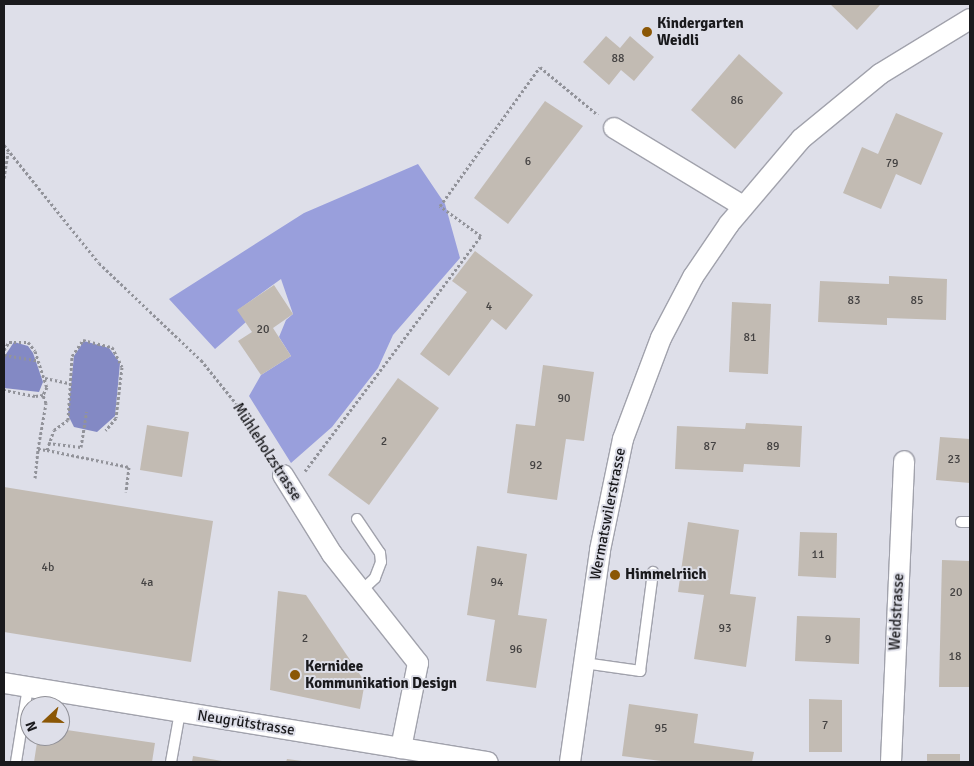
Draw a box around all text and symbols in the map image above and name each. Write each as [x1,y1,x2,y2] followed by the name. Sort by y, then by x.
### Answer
[657,14,744,49] place label: Kindergarten Weidli
[641,26,653,38] marker: Kindergarten Weidli
[612,52,624,66] house number: 88
[731,94,743,108] house number: 86
[525,155,531,169] house number: 6
[886,157,898,171] house number: 79
[848,294,860,308] house number: 83
[911,294,923,308] house number: 85
[486,300,492,314] house number: 4
[257,323,269,337] house number: 20
[744,331,756,345] house number: 81
[558,392,570,406] house number: 90
[229,400,305,504] street label: Mühleholzstrasse
[381,435,387,449] house number: 2
[704,440,716,454] house number: 87
[767,440,779,454] house number: 89
[586,446,630,582] street label: Wermatswilerstrasse
[948,453,960,467] house number: 23
[530,459,542,473] house number: 92
[812,548,824,562] house number: 11
[42,561,54,575] house number: 4b
[625,566,707,584] place label: Himmelriich
[609,569,621,581] marker: Himmelriich
[886,573,908,651] street label: Weidstrasse
[141,576,153,590] house number: 4a
[491,576,503,590] house number: 94
[950,586,962,600] house number: 20
[719,622,731,636] house number: 93
[302,632,308,646] house number: 2
[825,633,831,647] house number: 9
[510,643,522,657] house number: 96
[949,650,961,664] house number: 18
[305,657,457,692] place label: Kernidee Kommunikation Design
[289,669,301,681] marker: Kernidee Kommunikation Design
[20,696,70,746] north arrow
[196,706,296,740] street label: Neugrütstrasse
[22,719,41,734] text: N
[822,719,828,733] house number: 7
[655,722,667,736] house number: 95

